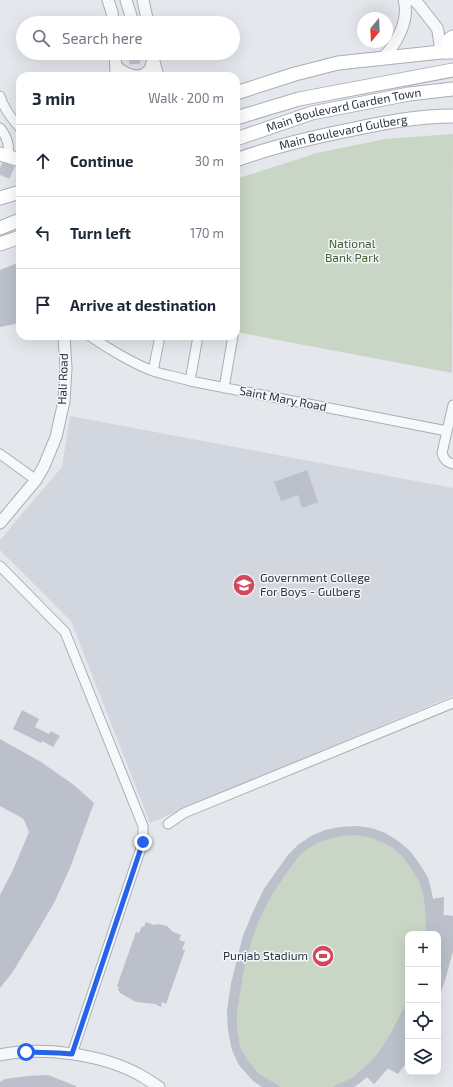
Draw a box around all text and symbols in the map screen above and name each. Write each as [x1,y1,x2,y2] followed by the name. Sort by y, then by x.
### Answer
[357,12,393,48] north arrow
[16,16,240,60] search box
[30,27,52,49] icon: search
[62,29,143,47] text: Search here
[264,85,422,134] street label: Main Boulevard Garden Town
[32,88,75,108] text: 3 min
[148,90,224,106] text: Walk · 200 m
[277,111,409,152] street label: Main Boulevard Gulberg
[32,150,54,172] icon: ahead
[70,152,133,170] text: Continue
[195,153,224,169] text: 30 m
[32,222,54,244] icon: left
[70,224,131,242] text: Turn left
[190,225,224,241] text: 170 m
[325,236,379,264] park label: National Bank Park
[32,294,54,316] icon: arrive
[70,296,216,314] text: Arrive at destination
[54,353,70,405] street label: Hali Road
[238,383,328,413] street label: Saint Mary Road
[260,570,370,598] place label: Government College For Boys - Gulberg
[231,572,257,598] school or university icon: Government College For Boys - Gulberg
[134,833,152,851] route end
[405,931,441,1075] map controls
[405,931,441,967] button: +
[310,943,336,969] sports icon: Punjab Stadium
[223,948,308,963] place label: Punjab Stadium
[405,967,441,1003] button: −
[405,1003,441,1039] button: locate
[405,1039,441,1075] button: layers
[17,1043,35,1061] route start

